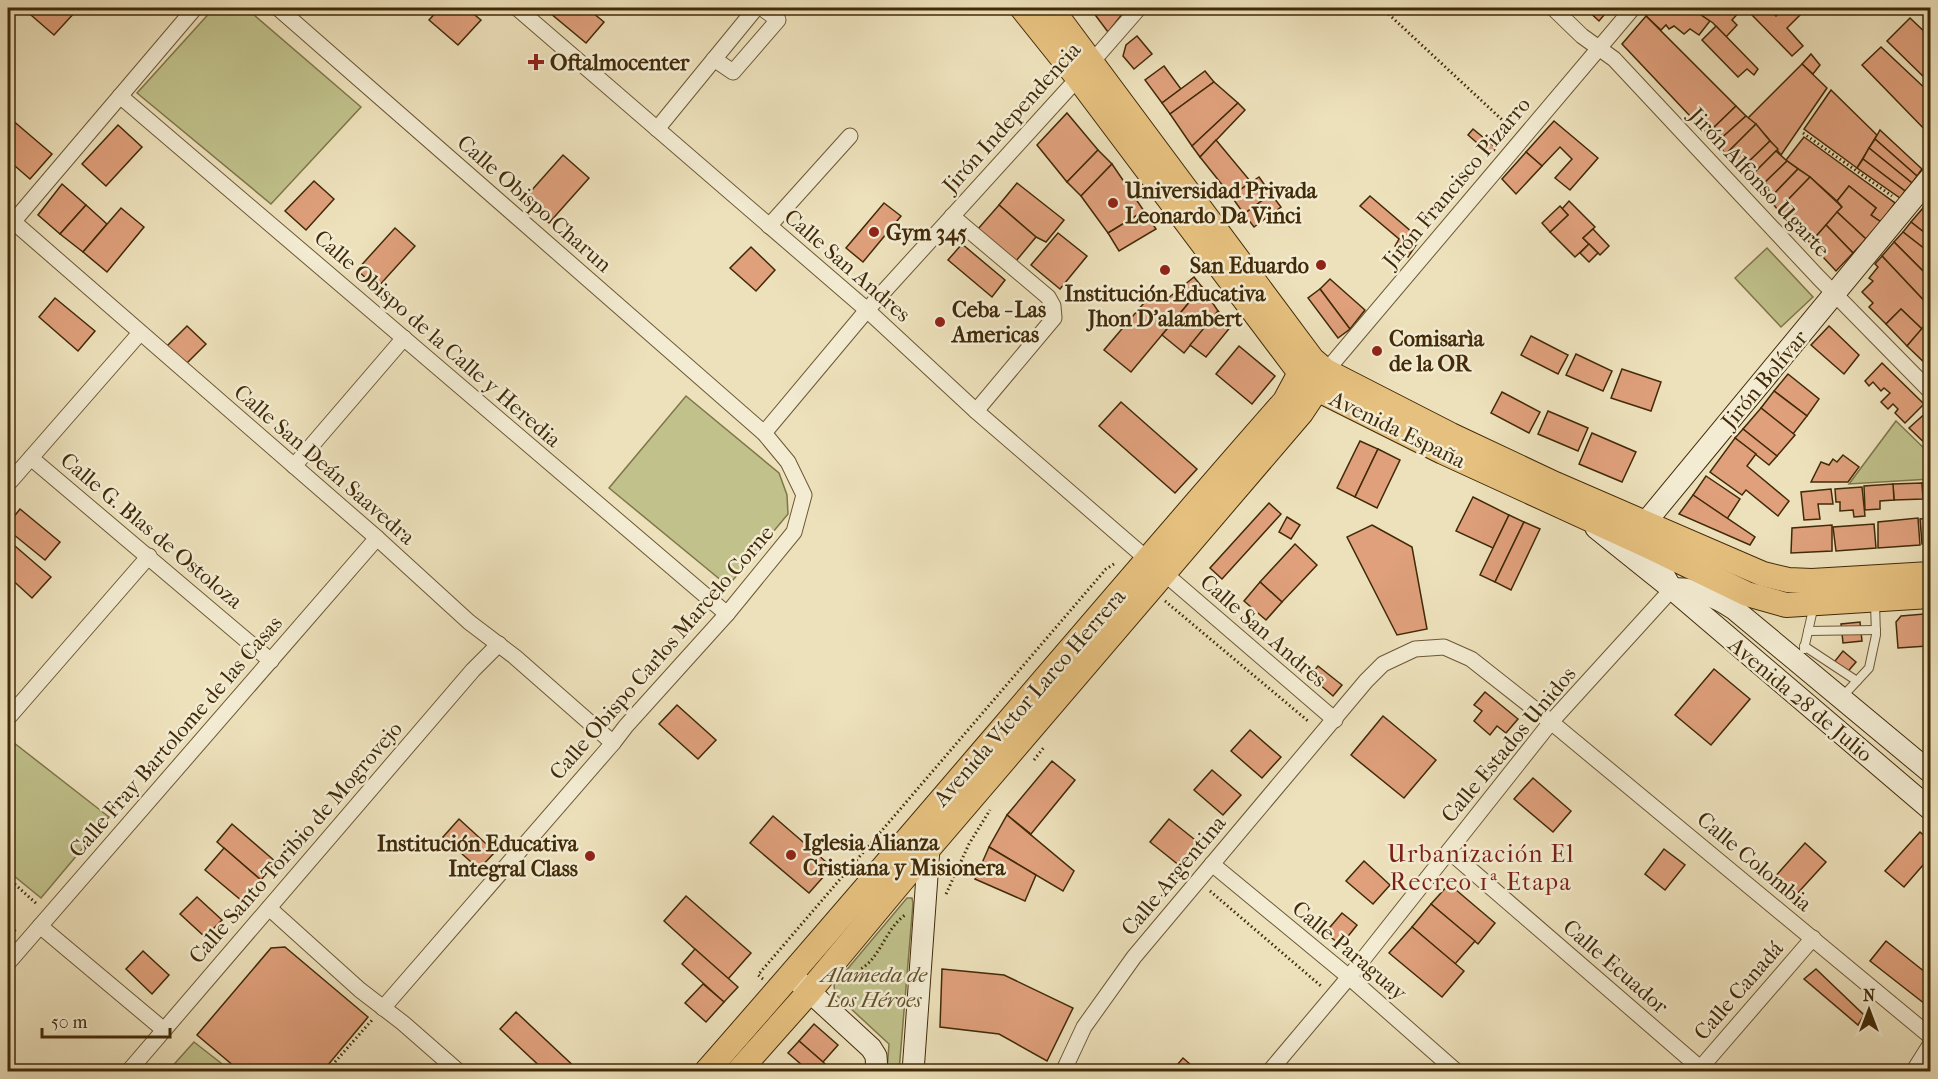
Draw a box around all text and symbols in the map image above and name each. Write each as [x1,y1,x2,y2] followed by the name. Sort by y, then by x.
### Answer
[936,36,1087,200] street label: Jirón Independencia
[550,50,690,76] place label: Oftalmocenter
[527,53,545,71] marker: Oftalmocenter
[1376,92,1536,275] street label: Jirón Francisco Pizarro
[1682,101,1835,263] street label: Jirón Alfonso Ugarte
[452,130,617,278] street label: Calle Obispo Charun
[1124,178,1318,229] place label: Universidad Privada Leonardo Da Vinci
[1106,196,1120,210] marker: Universidad Privada Leonardo Da Vinci
[779,204,916,328] street label: Calle San Andres
[886,220,968,246] place label: Gym 345
[309,225,567,453] street label: Calle Obispo de la Calle y Heredia
[867,225,881,239] marker: Gym 345
[1190,253,1309,279] place label: San Eduardo
[1314,258,1328,272] marker: San Eduardo
[1158,263,1172,277] marker: Institución Educativa Jhon D'alambert
[1065,281,1266,332] place label: Institución Educativa Jhon D'alambert
[950,297,1046,348] place label: Ceba - Las Americas
[933,315,947,329] marker: Ceba - Las Americas
[1715,325,1814,436] street label: Jirón Bolívar
[1389,326,1485,377] place label: Comisarìa de la OR
[1370,344,1384,358] marker: Comisarìa de la OR
[229,379,421,551] street label: Calle San Deán Saavedra
[1325,385,1470,474] street label: Avenida España
[55,447,248,615] street label: Calle G. Blas de Ostoloza
[544,520,779,785] street label: Calle Obispo Carlos Marcelo Corne
[1195,569,1332,693] street label: Calle San Andres
[928,583,1132,812] street label: Avenida Víctor Larco Herrera
[64,611,288,863] street label: Calle Fray Bartolome de las Casas
[1722,631,1878,768] street label: Avenida 28 de Julio
[1436,661,1582,828] street label: Calle Estados Unidos
[184,716,408,969] street label: Calle Santo Toribio de Mogrovejo
[1692,806,1818,918] street label: Calle Colombia
[1116,810,1232,941] street label: Calle Argentina
[803,830,1006,881] place label: Iglesia Alianza Cristiana y Misionera
[377,831,579,882] place label: Institución Educativa Integral Class
[1387,840,1575,896] district label: Urbanización El Recreo 1ª Etapa
[784,848,798,862] marker: Iglesia Alianza Cristiana y Misionera
[583,849,597,863] marker: Institución Educativa Integral Class
[1287,895,1413,1007] street label: Calle Paraguay
[1557,914,1674,1020] street label: Calle Ecuador
[1689,935,1789,1045] street label: Calle Canadá
[818,962,928,1013] park label: Alameda de Los Héroes
[1839,980,1899,1040] north arrow
[1863,986,1876,1005] text: N
[42,1001,170,1039] scale bar
[51,1012,88,1033] text: 50 m

